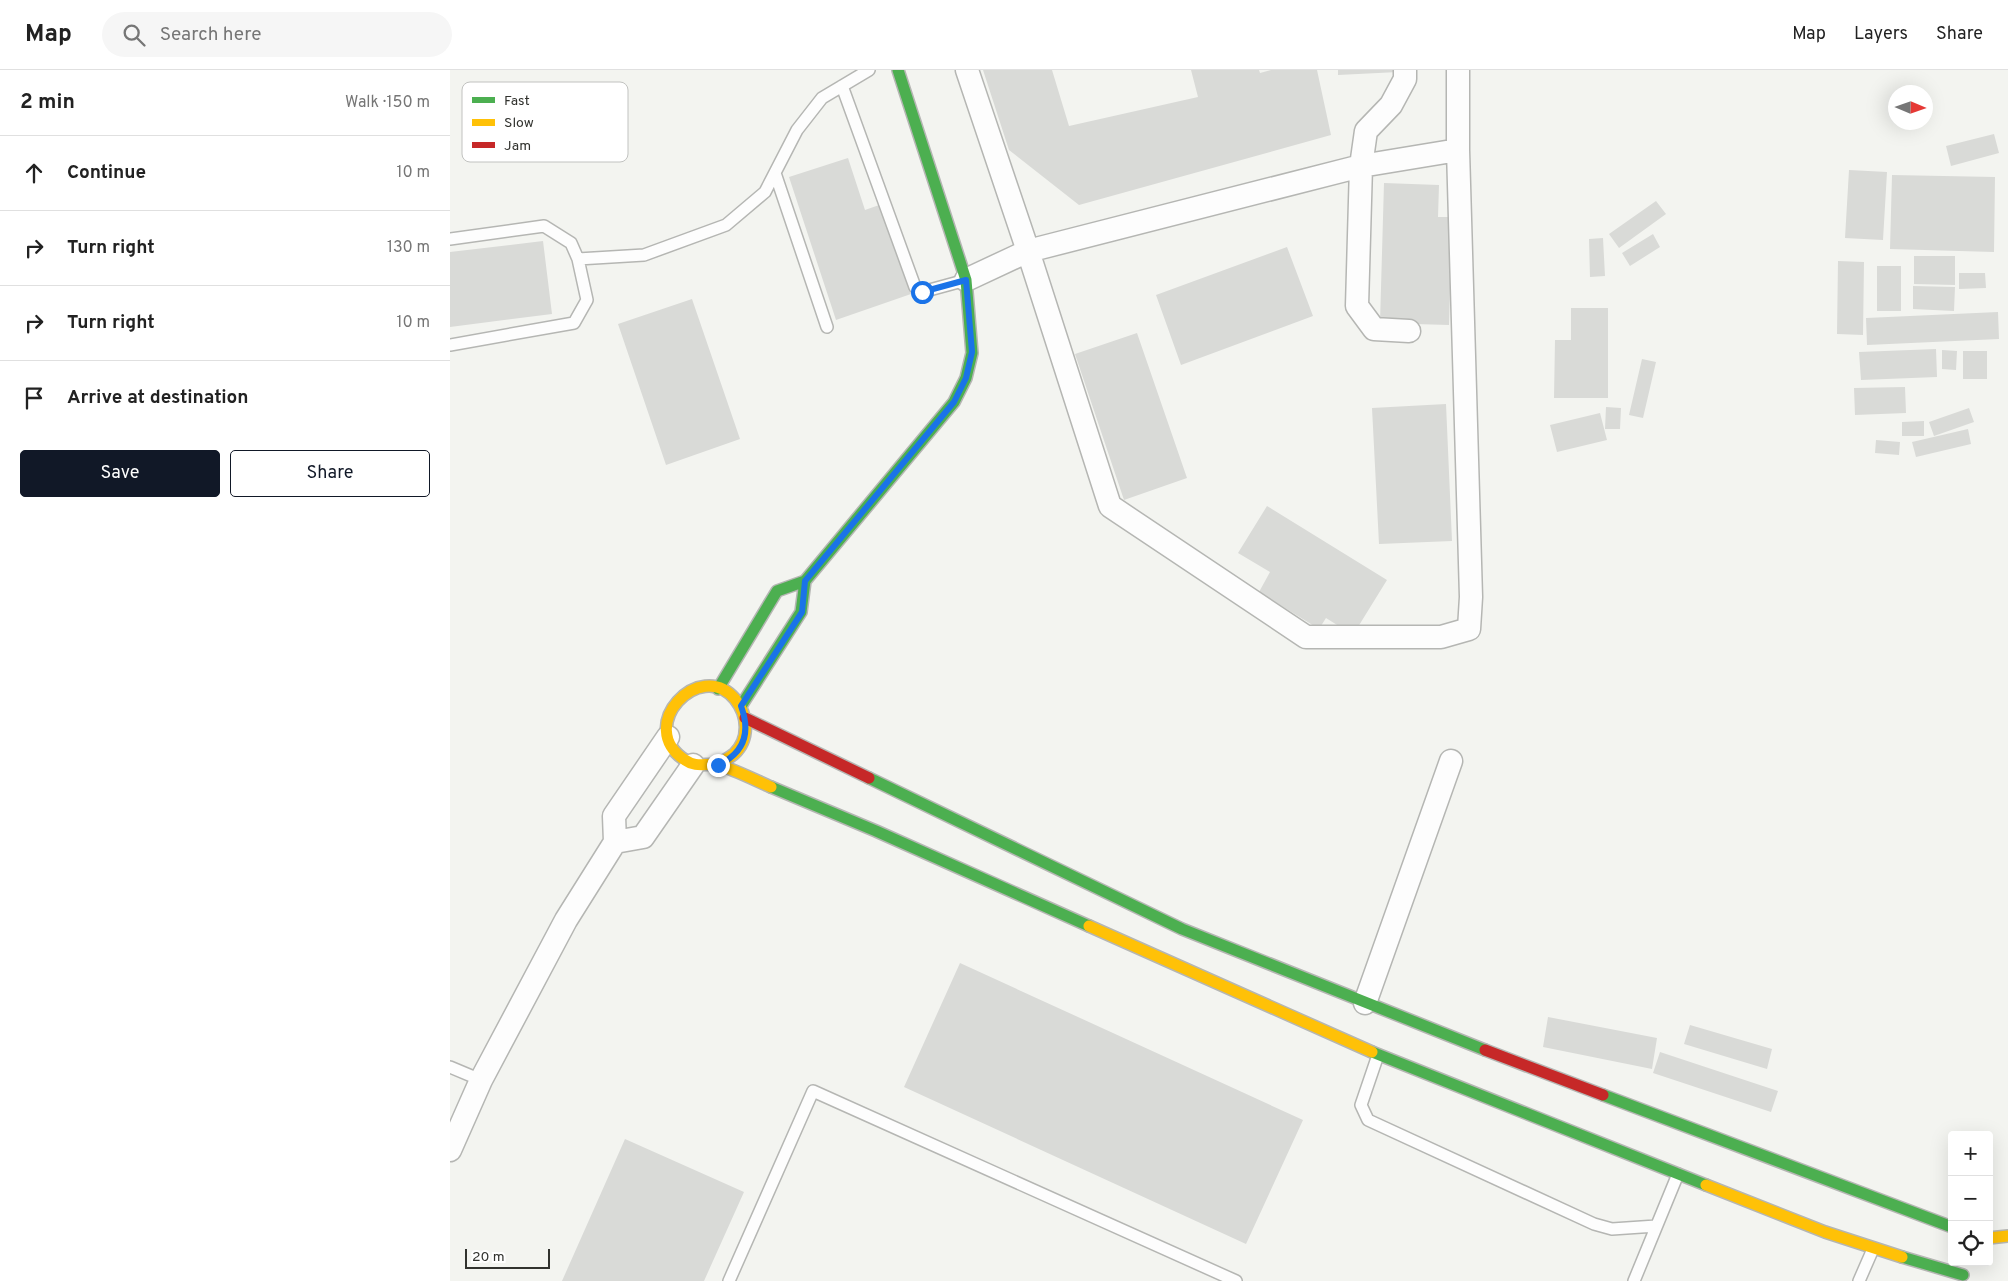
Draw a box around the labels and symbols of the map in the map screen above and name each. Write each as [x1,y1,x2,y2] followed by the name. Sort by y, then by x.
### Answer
[462,82,628,162] legend
[1888,85,1933,130] north arrow
[504,93,530,110] text: Fast
[504,115,534,132] text: Slow
[504,138,531,155] text: Jam
[911,281,934,304] route start
[707,754,730,777] route end
[465,1246,550,1269] scale bar

